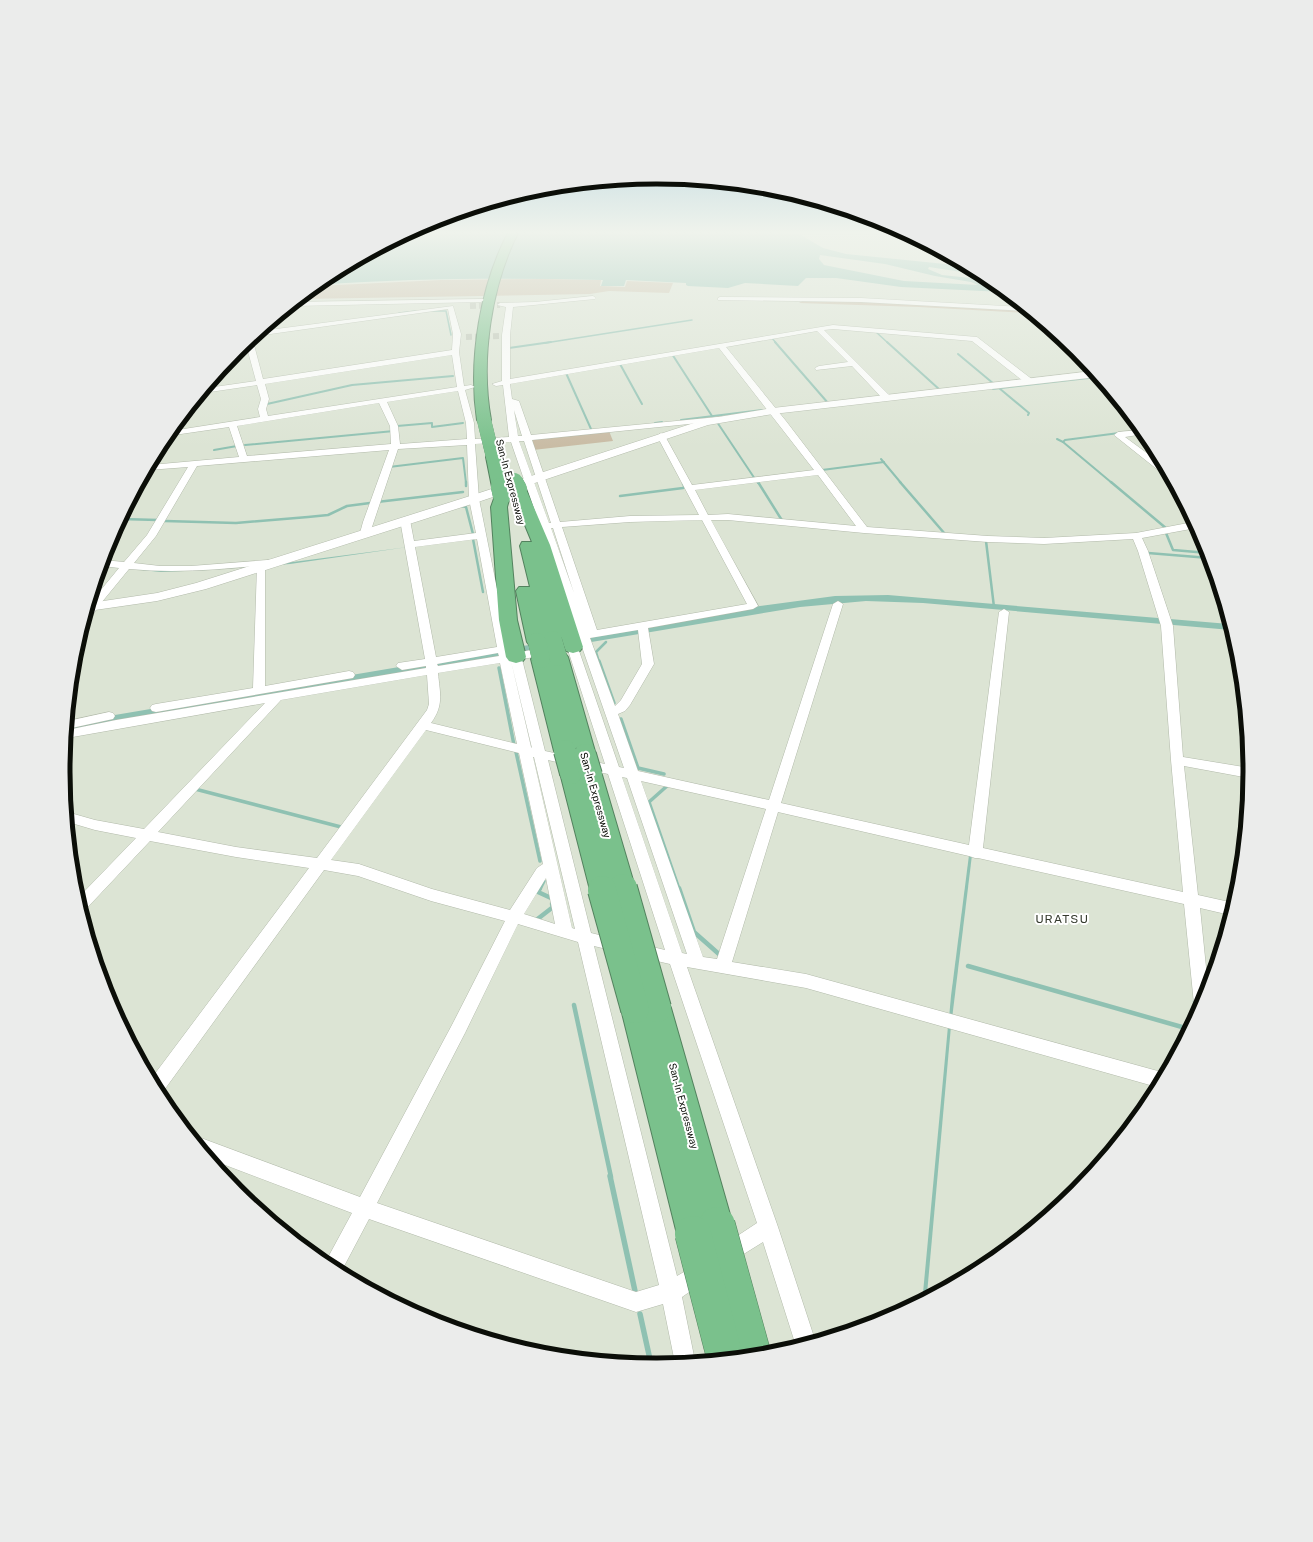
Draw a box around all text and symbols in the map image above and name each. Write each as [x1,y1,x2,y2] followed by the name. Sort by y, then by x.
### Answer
[494,438,528,527] street label: San-In Expressway
[578,751,614,840] street label: San-In Expressway
[1035,912,1089,926] district label: URATSU
[667,1062,701,1151] street label: San-In Expressway

